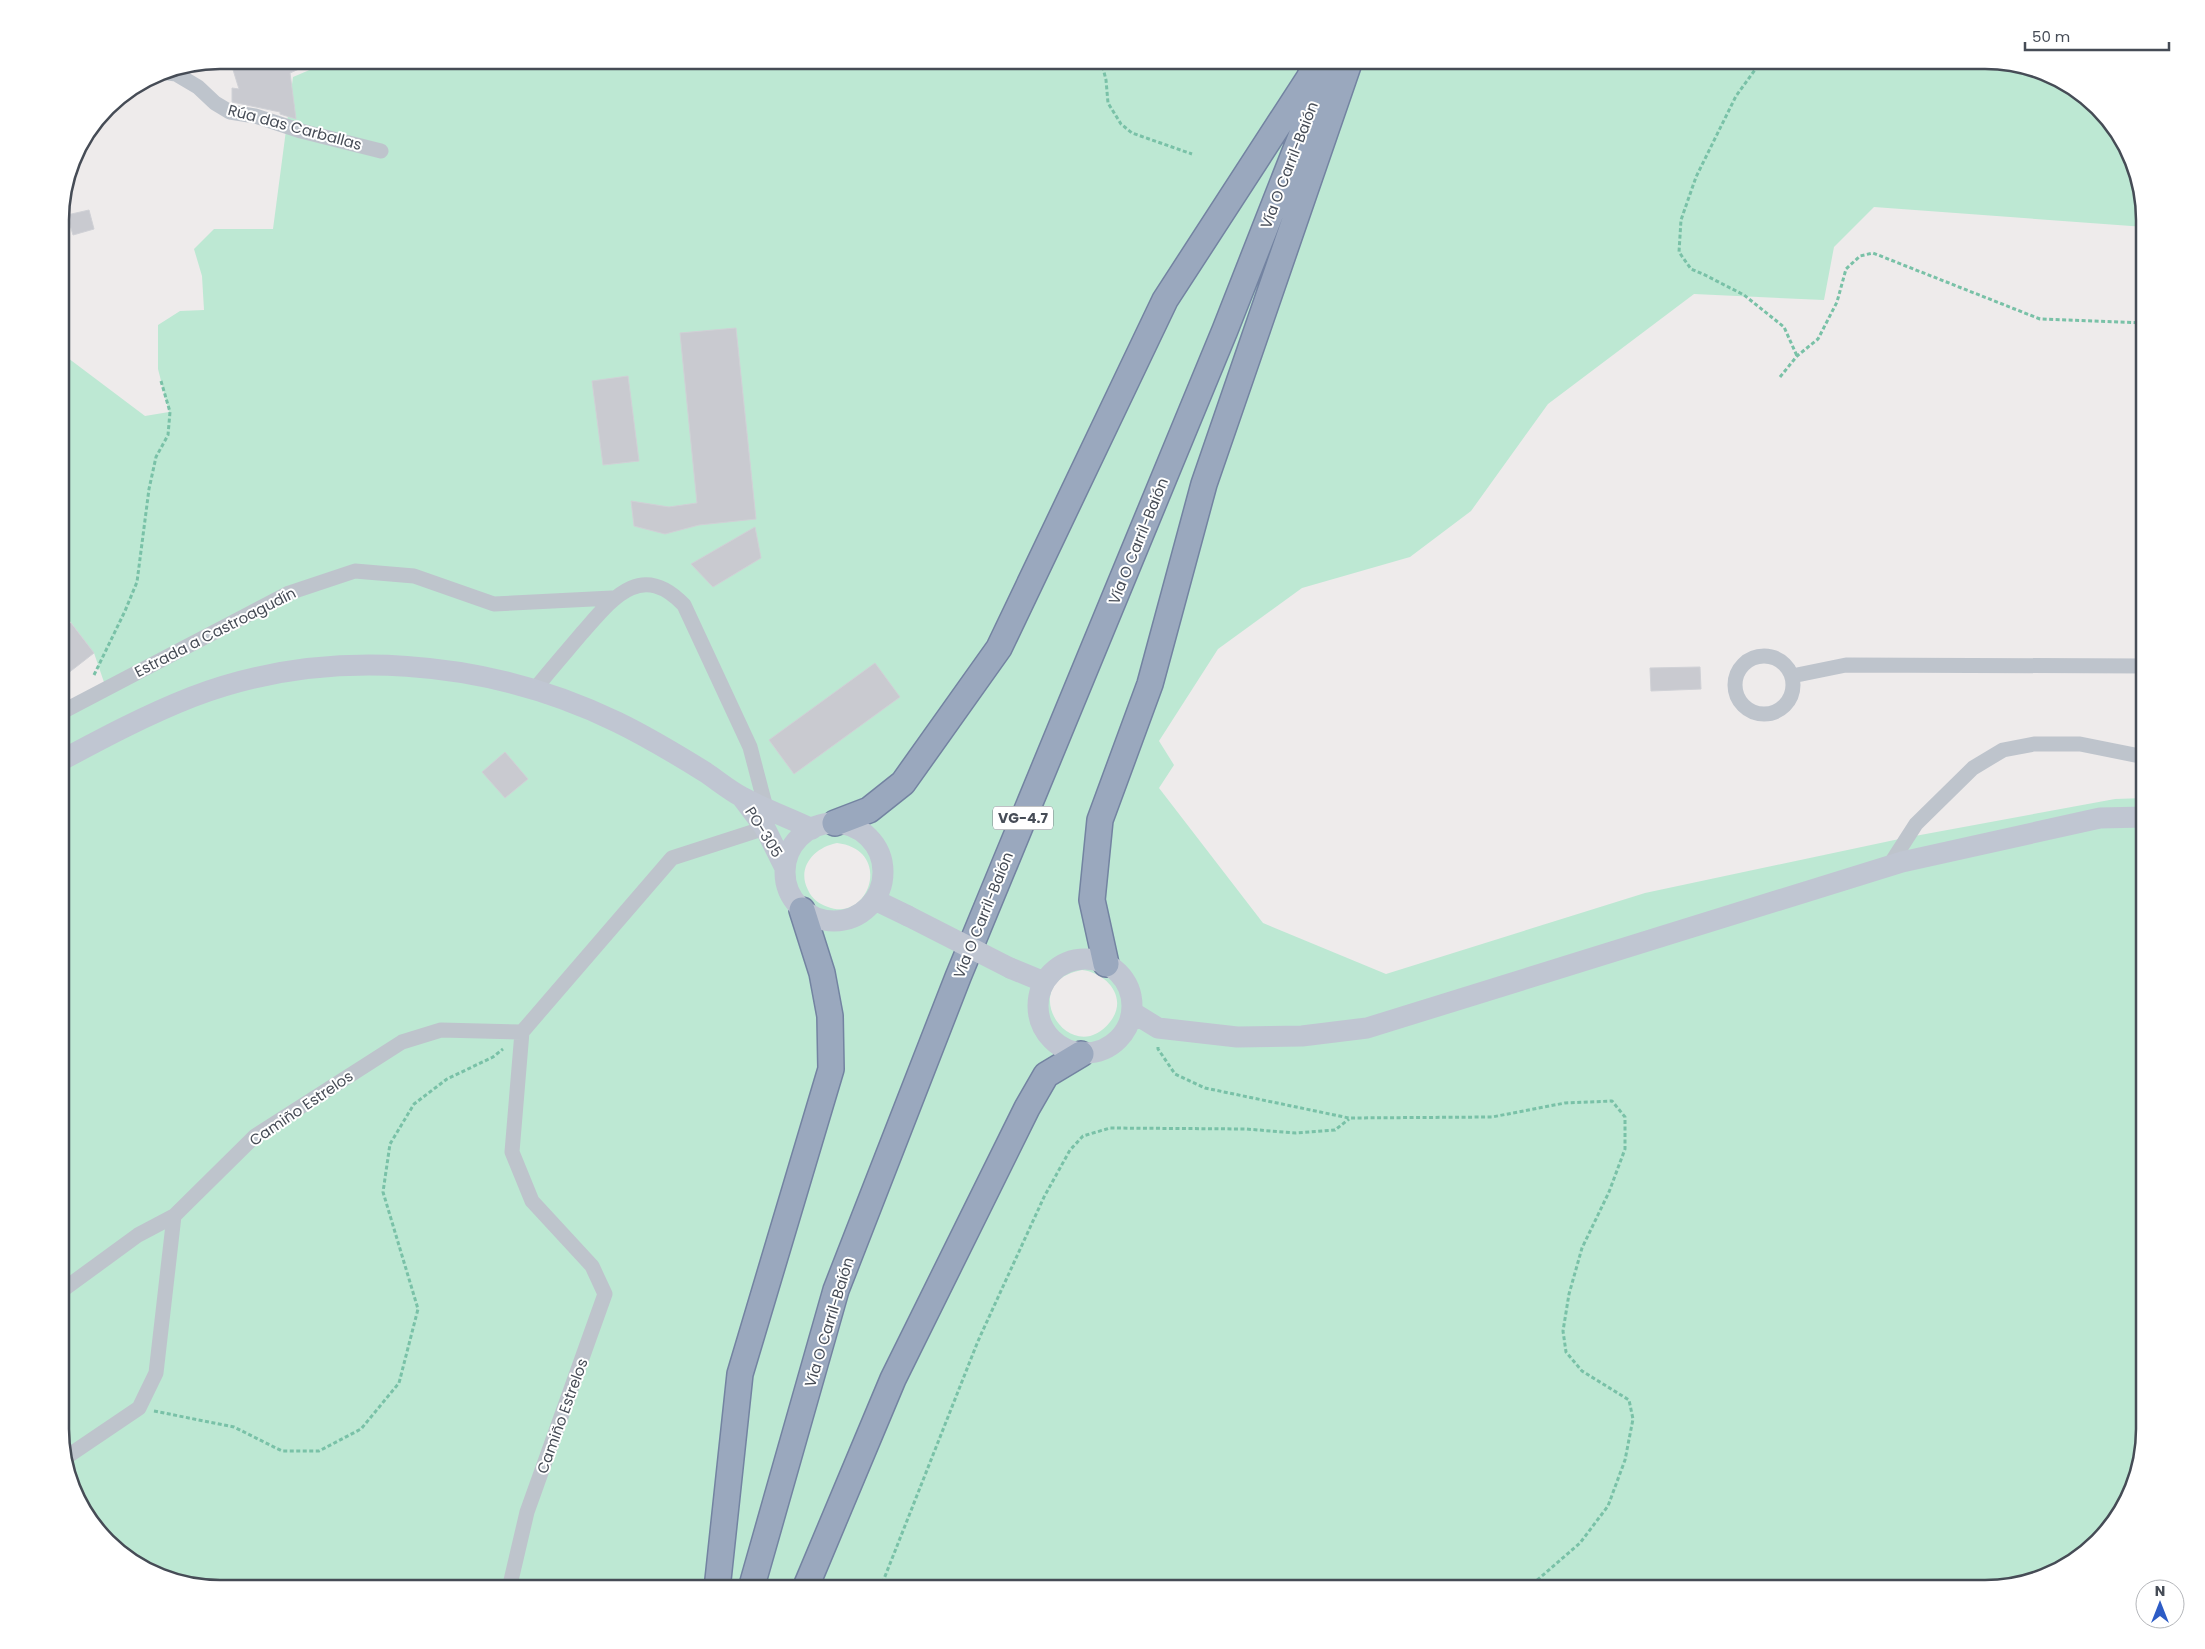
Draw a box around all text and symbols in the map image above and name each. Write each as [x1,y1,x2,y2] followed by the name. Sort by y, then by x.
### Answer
[2025,20,2169,52] scale bar
[2032,26,2070,47] text: 50 m
[1255,98,1323,232] street label: Vía O Carril-Baión
[226,99,364,155] street label: Rúa das Carballas
[1103,475,1173,607] street label: Vía O Carril-Baión
[131,582,299,682] street label: Estrada a Castroagudín
[740,803,788,861] street label: PO-305
[993,806,1053,830] road number: VG-4.7
[948,849,1018,981] street label: Vía O Carril-Baión
[245,1065,357,1151] street label: Camiño Estrelos
[799,1255,859,1389] street label: Vía O Carril-Baión
[531,1355,593,1476] street label: Camiño Estrelos
[2135,1579,2185,1629] north arrow
[2155,1581,2165,1601] text: N

